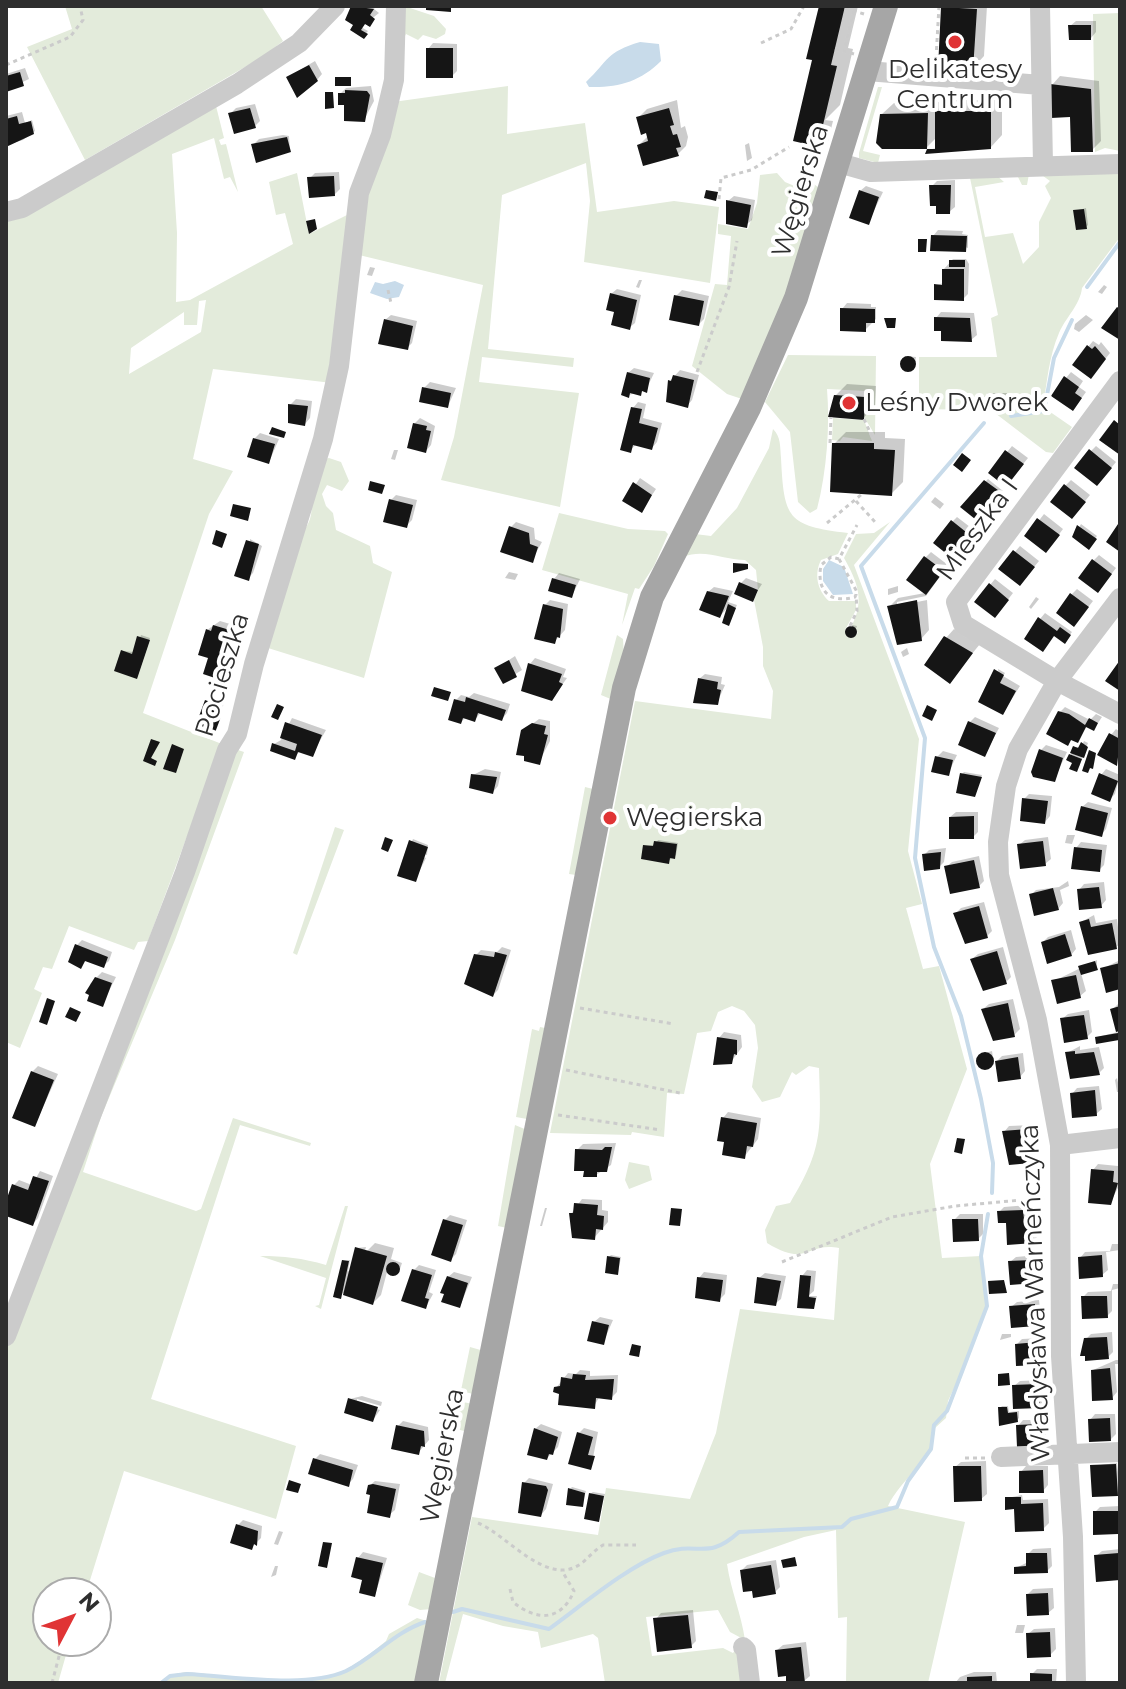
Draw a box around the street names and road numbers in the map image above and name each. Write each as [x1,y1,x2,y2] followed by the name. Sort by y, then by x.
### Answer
[766,121,836,261] street label: Węgierska
[930,473,1026,587] street label: Mieszka I
[189,609,257,741] street label: Pocieszka
[1015,1123,1057,1463] street label: Władysława Warneńczyka
[415,1386,471,1526] street label: Węgierska

